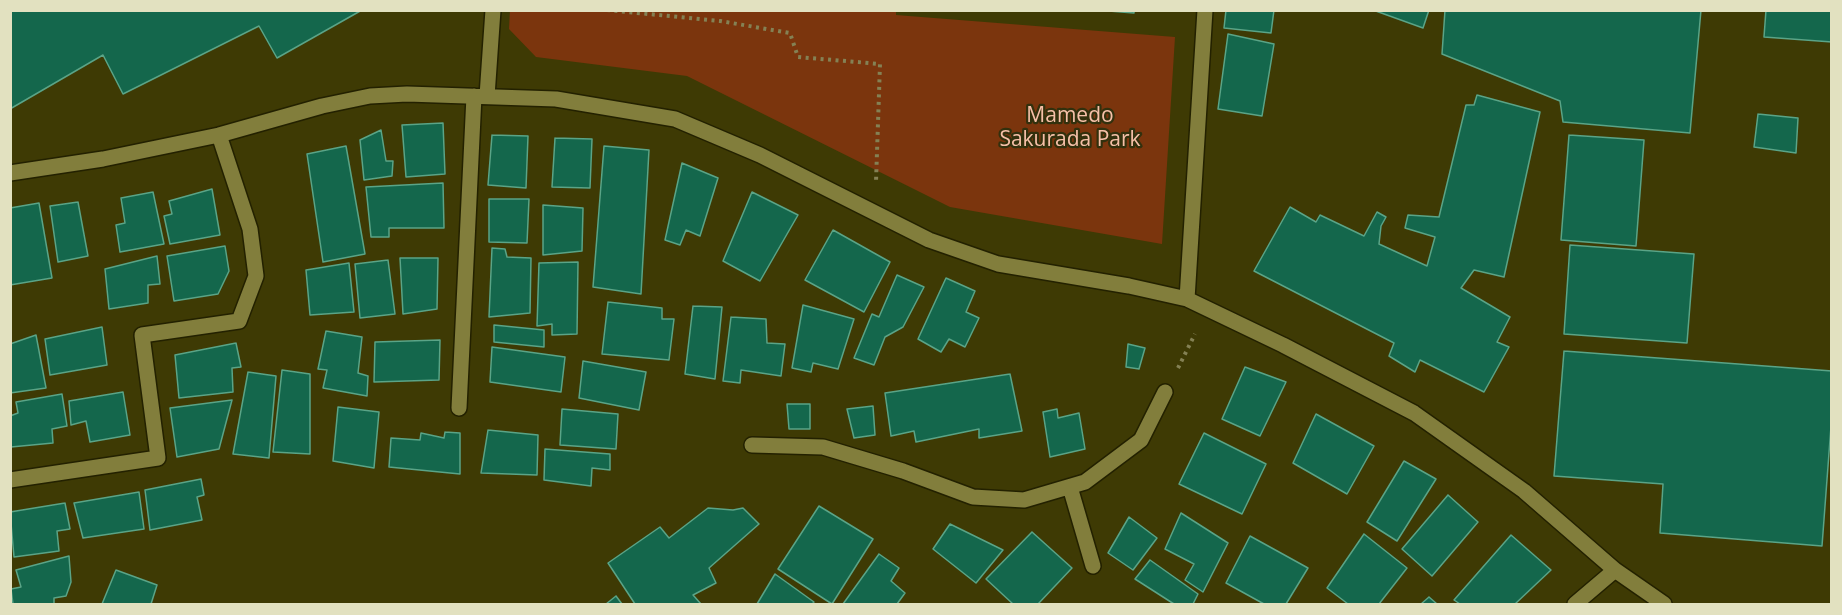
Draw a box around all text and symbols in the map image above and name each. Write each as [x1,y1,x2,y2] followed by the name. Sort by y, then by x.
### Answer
[999,103,1141,153] park label: Mamedo Sakurada Park

